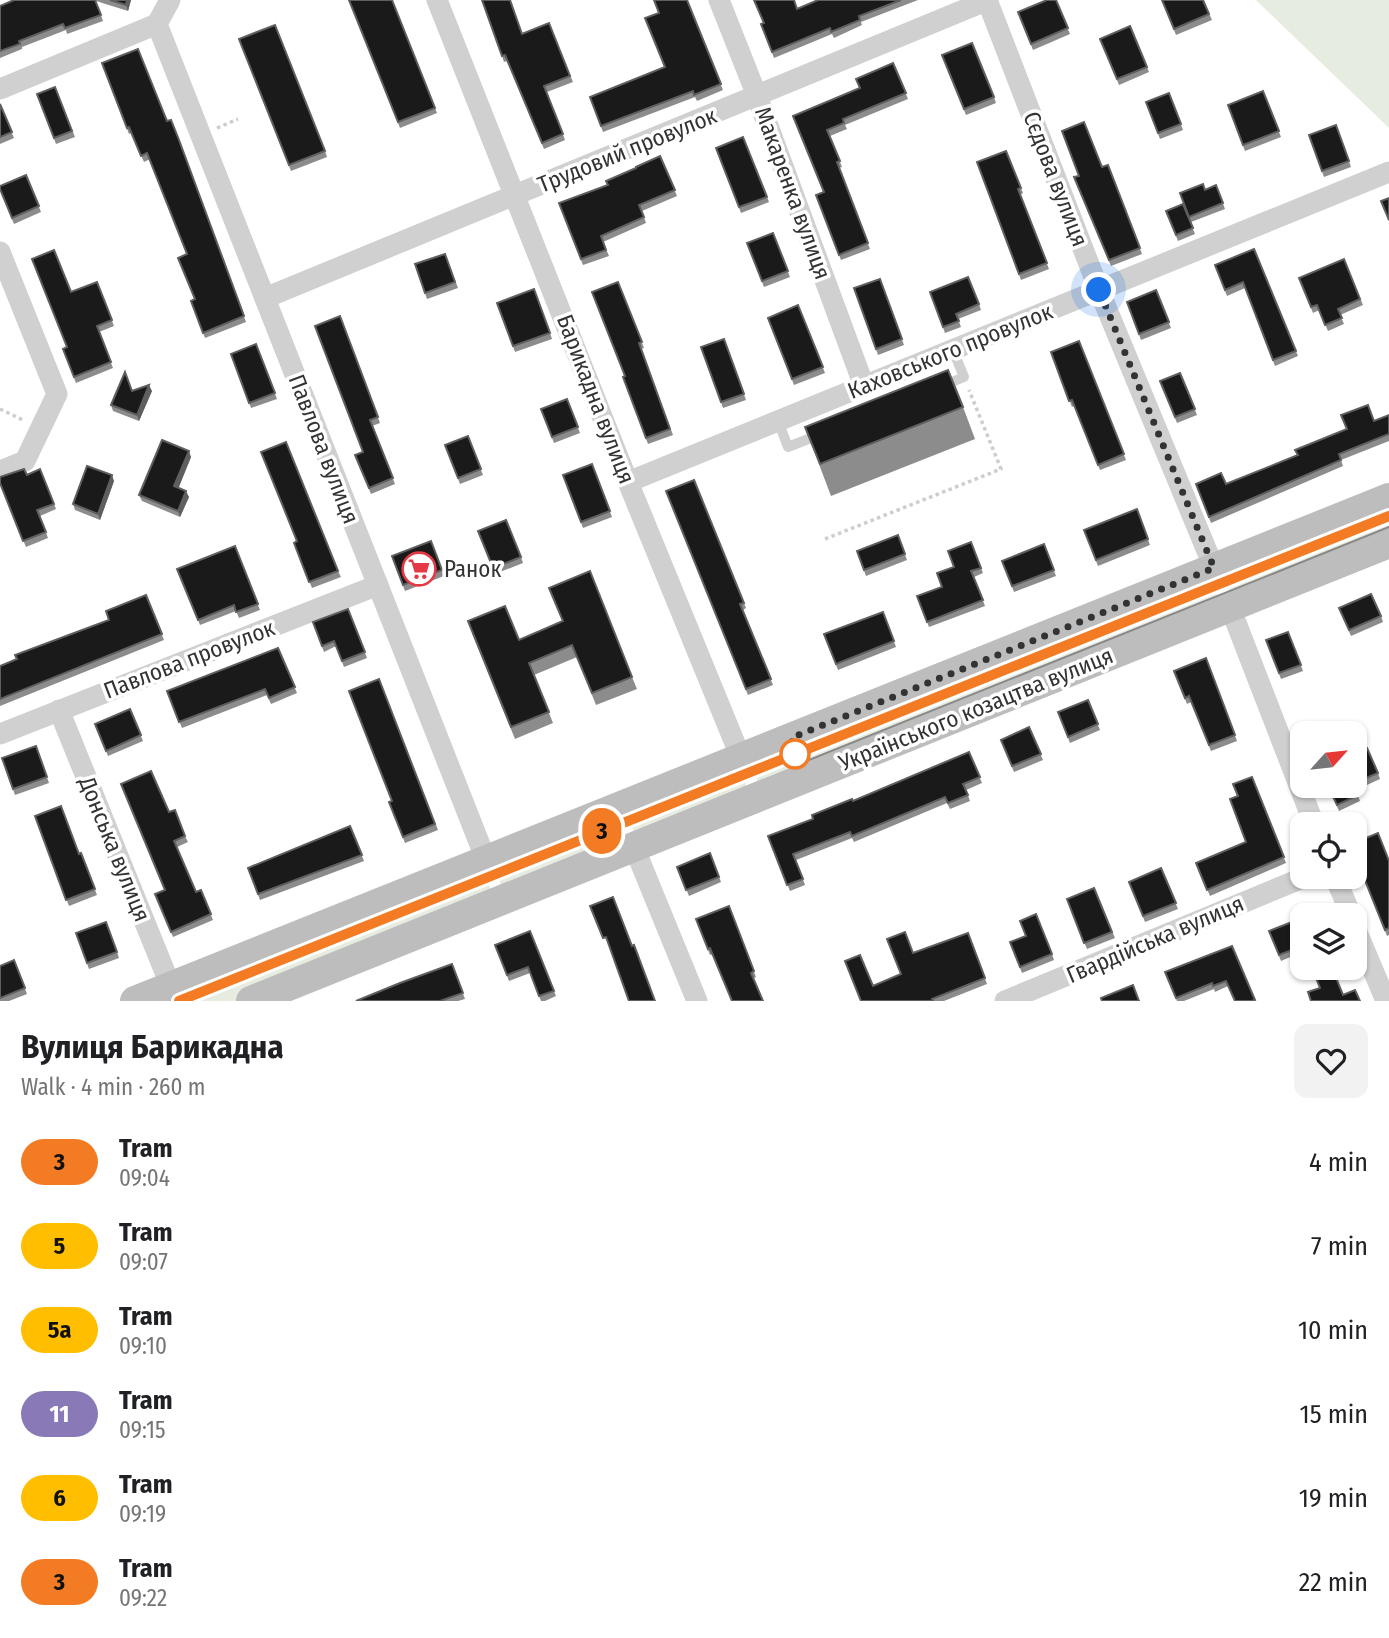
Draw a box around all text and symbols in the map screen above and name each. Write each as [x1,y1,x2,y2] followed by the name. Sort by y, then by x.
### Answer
[533,101,721,199] street label: Трудовий провулок
[749,103,837,283] street label: Макаренка вулиця
[1017,108,1095,250] street label: Сєдова вулиця
[1081,272,1116,307] your location
[844,297,1057,405] street label: Каховського провулок
[551,310,641,488] street label: Барикадна вулиця
[283,370,365,528] street label: Павлова вулиця
[400,550,438,588] supermarket icon: Ранок
[444,555,501,583] place label: Ранок
[100,613,279,704] street label: Павлова провулок
[834,641,1117,777] street label: Українського козацтва вулиця
[1290,721,1367,798] north arrow
[1290,721,1367,980] map controls
[780,739,810,769] unlabelled marker
[73,772,157,926] street label: Донська вулиця
[579,808,625,854] line badge: 3
[1290,812,1367,889] button: locate
[596,817,608,845] text: 3
[1062,889,1248,989] street label: Гвардійська вулиця
[1290,903,1367,980] button: layers
[1294,1024,1368,1098] button: heart
[21,1027,284,1067] text: Вулиця Барикадна
[21,1073,206,1101] text: Walk · 4 min · 260 m
[119,1133,172,1164] text: Tram
[1309,1147,1368,1178] text: 4 min
[54,1148,65,1176] text: 3
[119,1164,170,1192] text: 09:04
[119,1217,172,1248] text: Tram
[1311,1231,1368,1262] text: 7 min
[54,1232,65,1260] text: 5
[119,1248,168,1276] text: 09:07
[119,1301,172,1332] text: Tram
[1298,1315,1368,1346] text: 10 min
[48,1316,71,1344] text: 5а
[119,1332,167,1360] text: 09:10
[119,1385,172,1416] text: Tram
[1300,1399,1368,1430] text: 15 min
[50,1400,69,1428] text: 11
[119,1416,165,1444] text: 09:15
[119,1469,172,1500] text: Tram
[1299,1483,1368,1514] text: 19 min
[53,1484,66,1512] text: 6
[119,1500,166,1528] text: 09:19
[119,1553,172,1584] text: Tram
[1299,1567,1368,1598] text: 22 min
[54,1568,65,1596] text: 3
[119,1584,167,1612] text: 09:22

